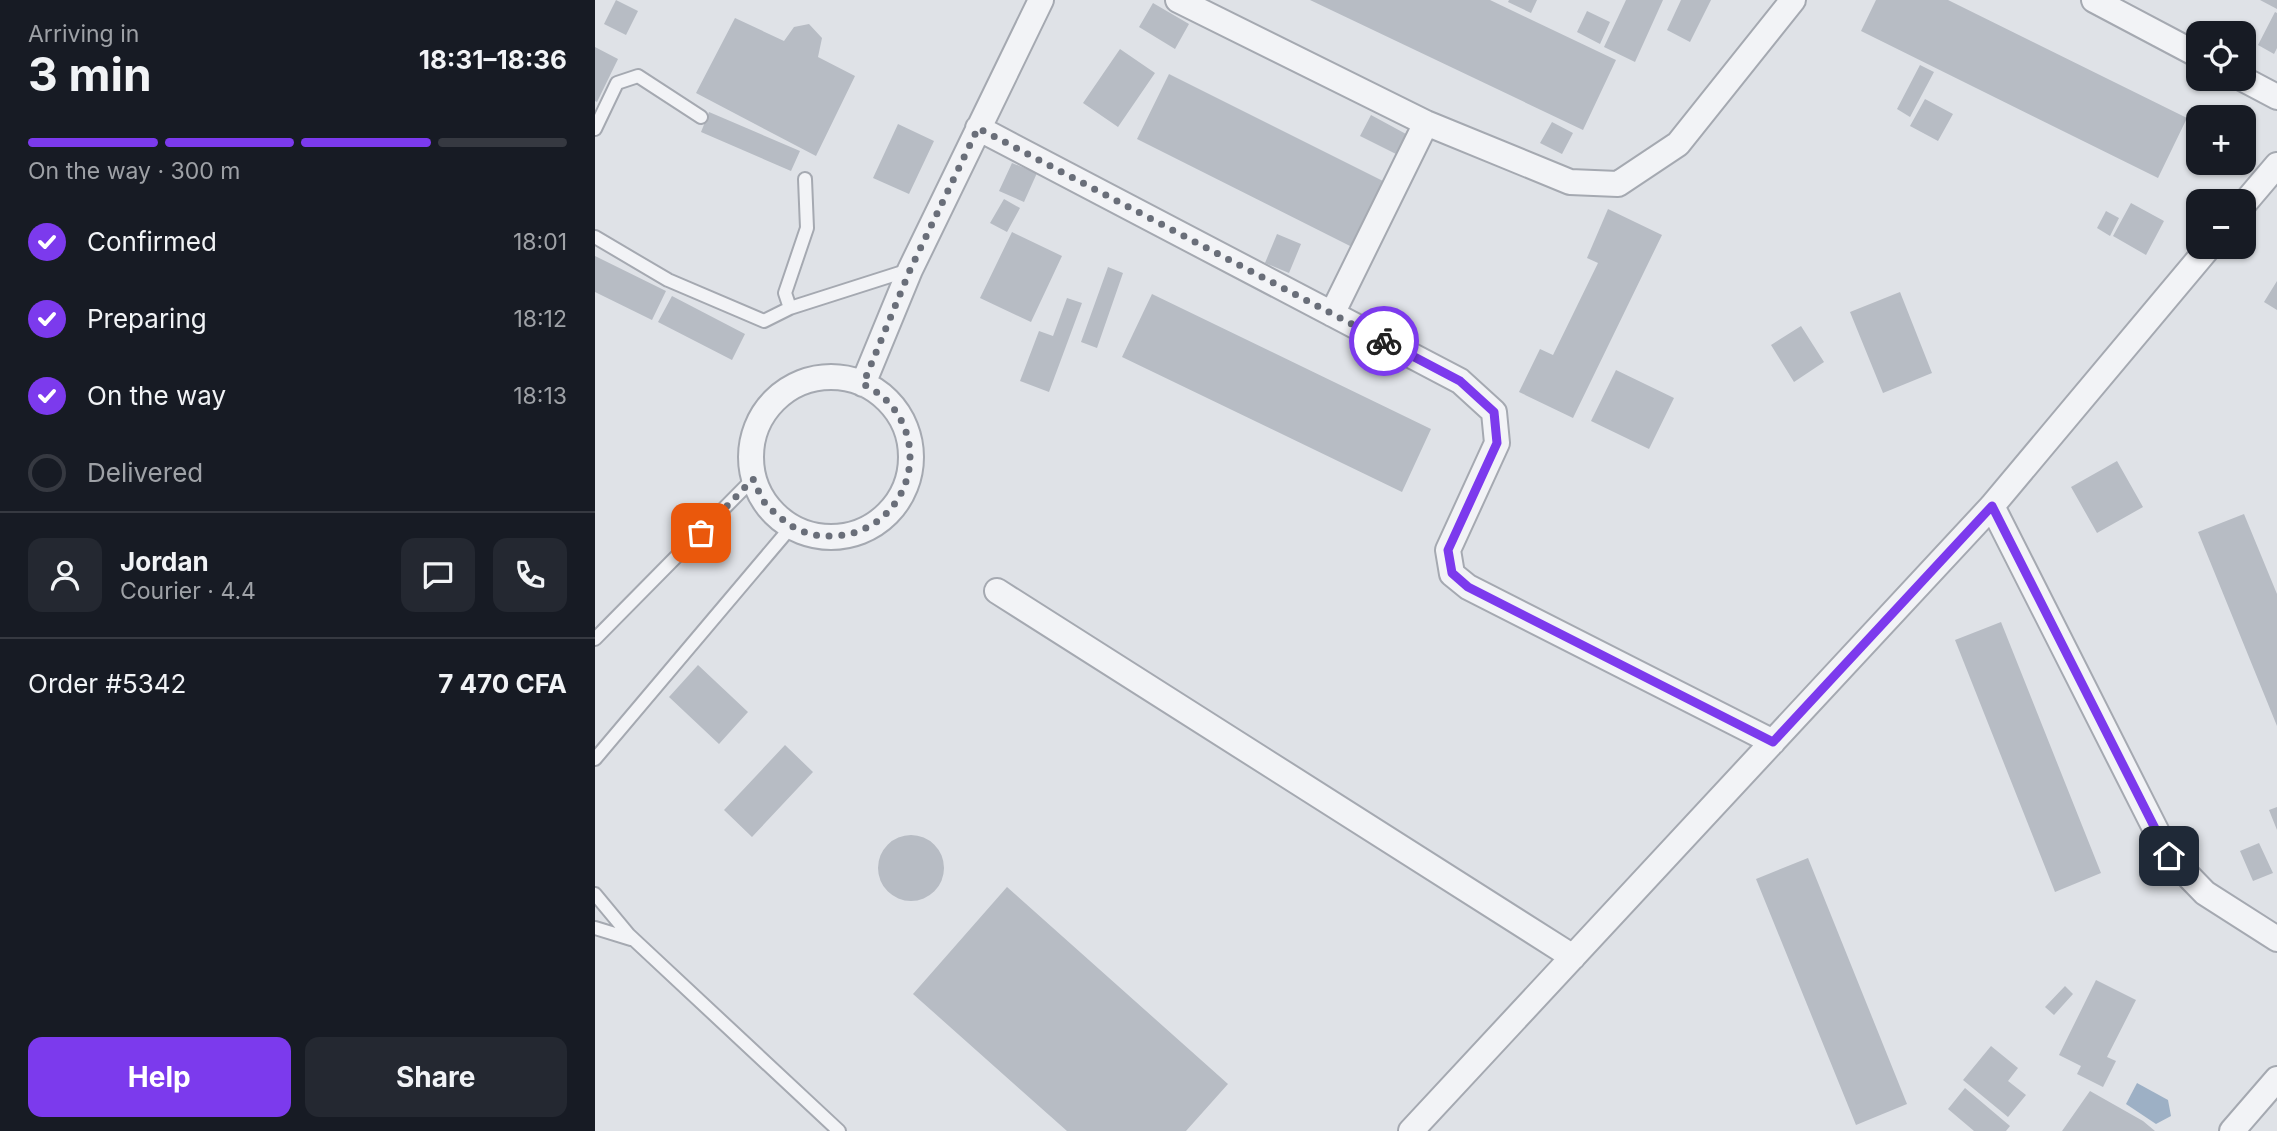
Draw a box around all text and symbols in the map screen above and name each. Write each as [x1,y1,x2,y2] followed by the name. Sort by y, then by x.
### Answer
[28,20,139,48] text: Arriving in
[2186,21,2256,259] map controls
[2186,21,2256,91] button: locate
[419,44,567,75] text: 18:31–18:36
[28,46,152,102] text: 3 min
[2186,105,2256,175] button: +
[28,157,240,185] text: On the way · 300 m
[2186,189,2256,259] button: −
[28,223,66,261] icon: check
[87,226,217,257] text: Confirmed
[513,228,567,256] text: 18:01
[28,300,66,338] icon: check
[87,303,207,334] text: Preparing
[513,305,567,333] text: 18:12
[1349,306,1419,376] courier
[1365,322,1403,360] icon: bike
[28,377,66,415] icon: check
[87,380,226,411] text: On the way
[513,382,567,410] text: 18:13
[87,457,203,488] text: Delivered
[671,503,731,563] pin
[682,514,720,552] icon: bag
[28,538,102,612] button: person
[401,538,475,612] button: chat
[493,538,567,612] button: phone
[120,546,209,577] text: Jordan
[120,577,256,605] text: Courier · 4.4
[28,668,186,699] text: Order #5342
[438,668,567,699] text: 7 470 CFA
[2139,826,2199,886] pin
[2150,837,2188,875] icon: home
[28,1037,291,1117] button: Help
[305,1037,567,1117] button: Share

